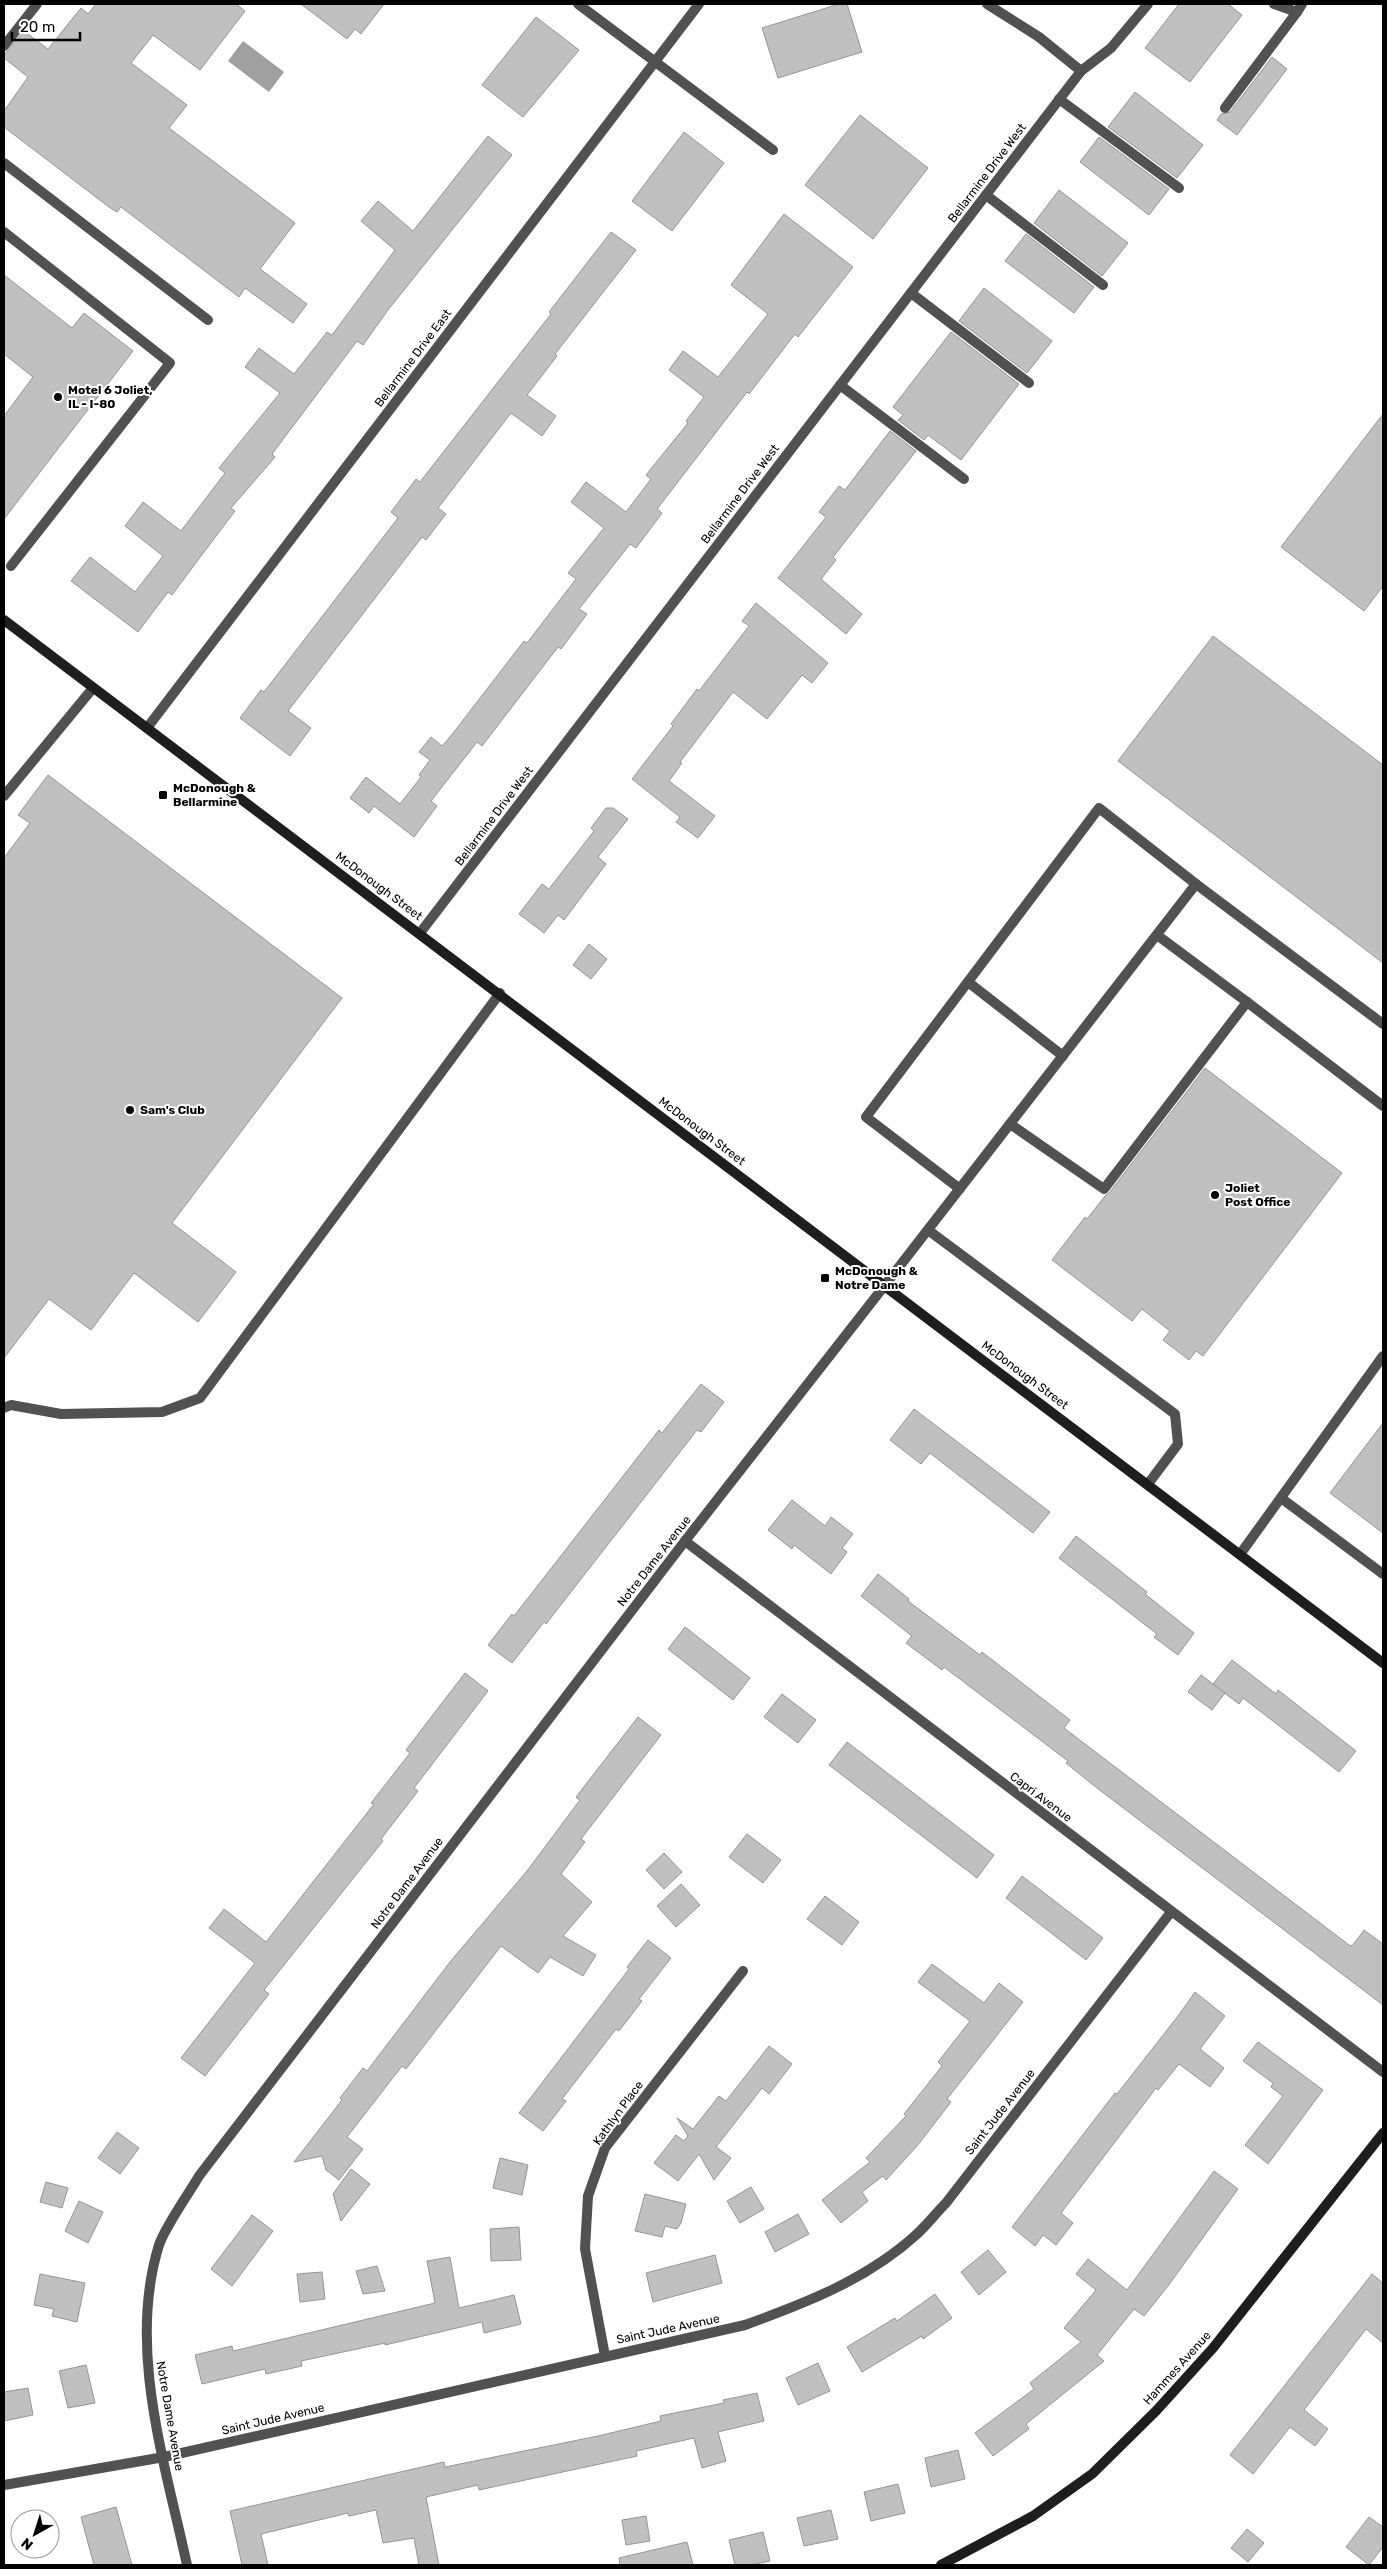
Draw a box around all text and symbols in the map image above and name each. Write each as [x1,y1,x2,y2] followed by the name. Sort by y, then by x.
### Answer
[12,10,80,42] scale bar
[20,18,55,36] text: 20 m
[945,120,1029,225] street label: Bellarmine Drive West
[372,306,455,410] street label: Bellarmine Drive East
[68,383,153,411] place label: Motel 6 Joliet, IL - I-80
[52,391,64,403] marker: Motel 6 Joliet, IL - I-80
[698,441,782,546] street label: Bellarmine Drive West
[452,763,536,868] street label: Bellarmine Drive West
[173,781,256,809] place label: McDonough & Bellarmine
[157,789,169,801] marker: McDonough & Bellarmine
[333,849,425,923] street label: McDonough Street
[656,1094,748,1168] street label: McDonough Street
[140,1103,205,1117] place label: Sam's Club
[124,1104,136,1116] marker: Sam's Club
[1225,1181,1290,1209] place label: Joliet Post Office
[1209,1189,1221,1201] marker: Joliet Post Office
[835,1264,918,1292] place label: McDonough & Notre Dame
[819,1272,831,1284] marker: McDonough & Notre Dame
[979,1338,1071,1412] street label: McDonough Street
[614,1513,694,1609] street label: Notre Dame Avenue
[1007,1769,1075,1825] street label: Capri Avenue
[368,1834,446,1931] street label: Notre Dame Avenue
[962,2066,1038,2158] street label: Saint Jude Avenue
[590,2078,646,2148] street label: Kathlyn Place
[615,2311,721,2347] street label: Saint Jude Avenue
[1140,2328,1214,2408] street label: Hammes Avenue
[153,2360,187,2472] street label: Notre Dame Avenue
[220,2400,326,2438] street label: Saint Jude Avenue
[10,2509,60,2559] north arrow
[18,2534,36,2553] text: N

